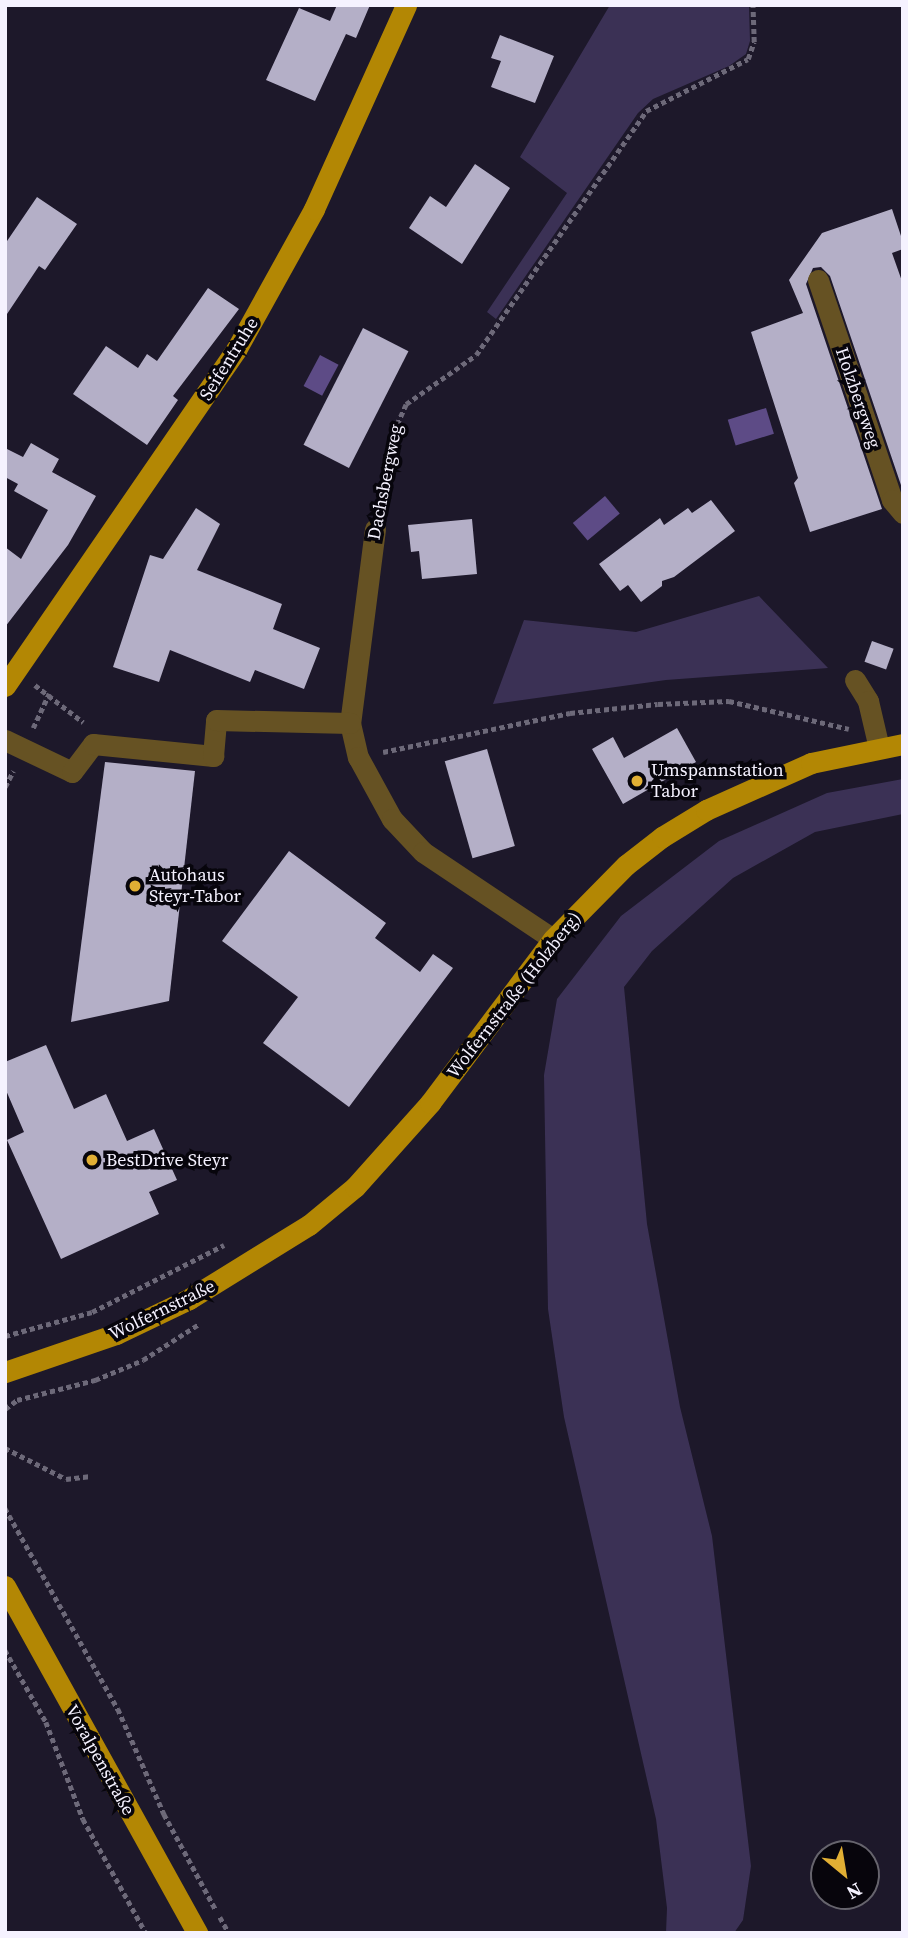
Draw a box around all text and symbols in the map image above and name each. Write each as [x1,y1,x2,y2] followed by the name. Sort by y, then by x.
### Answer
[195,313,263,405] street label: Seifentruhe
[831,345,885,451] street label: Holzbergweg
[363,422,407,542] street label: Dachsbergweg
[651,760,784,802] place label: Umspannstation Tabor
[629,773,645,789] marker: Umspannstation Tabor
[149,865,241,908] place label: Autohaus Steyr-Tabor
[127,878,143,894] marker: Autohaus Steyr-Tabor
[442,908,586,1082] street label: Wolfernstraße (Holzberg)
[106,1149,228,1171] place label: BestDrive Steyr
[84,1152,100,1168] marker: BestDrive Steyr
[106,1275,218,1345] street label: Wolfernstraße
[61,1701,139,1819] street label: Voralpenstraße
[810,1840,880,1910] north arrow
[842,1877,867,1906] text: N

